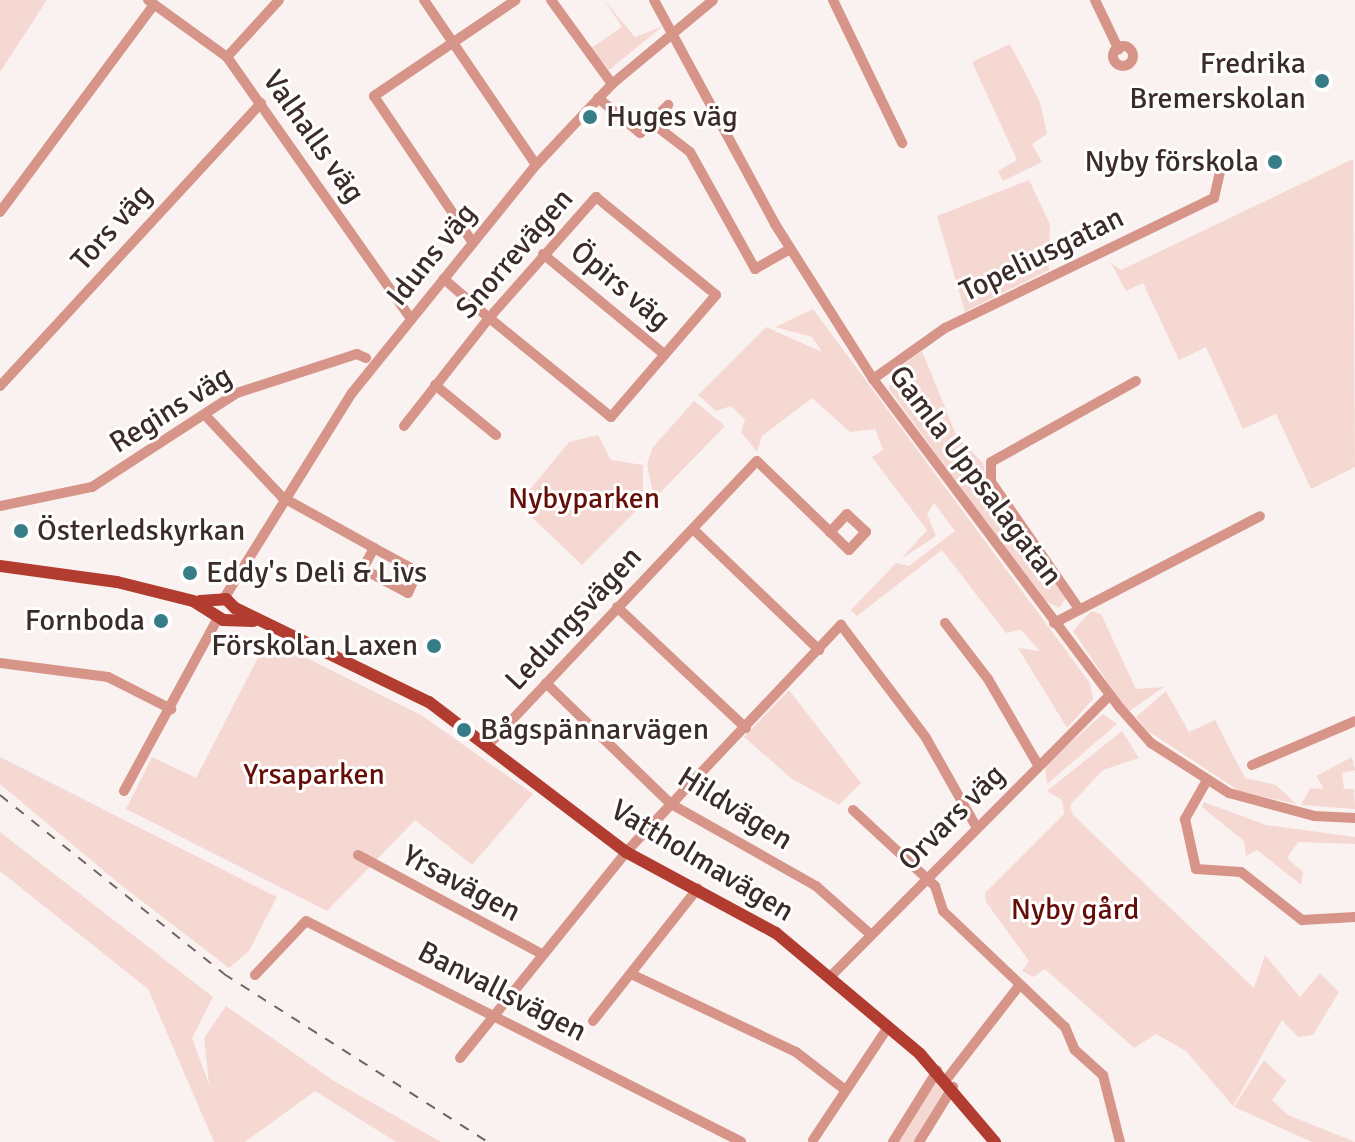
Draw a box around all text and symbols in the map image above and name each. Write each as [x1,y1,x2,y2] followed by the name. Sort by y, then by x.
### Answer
[1129,46,1306,116] place label: Fredrika Bremerskolan
[254,64,372,210] street label: Valhalls väg
[1313,72,1331,90] marker: Fredrika Bremerskolan
[606,99,738,135] place label: Huges väg
[581,108,599,126] marker: Huges väg
[1084,144,1259,180] place label: Nyby förskola
[1266,153,1284,171] marker: Nyby förskola
[64,178,160,278] street label: Tors väg
[449,182,581,326] street label: Snorrevägen
[380,196,484,314] street label: Iduns väg
[954,200,1130,310] street label: Topeliusgatan
[563,234,677,338] street label: Öpirs väg
[103,358,239,462] street label: Regins väg
[881,359,1069,593] street label: Gamla Uppsalagatan
[508,481,660,517] park label: Nybyparken
[37,513,245,549] place label: Österledskyrkan
[12,522,30,540] marker: Österledskyrkan
[498,540,650,698] street label: Ledungsvägen
[206,555,427,591] place label: Eddy's Deli & Livs
[181,564,199,582] marker: Eddy's Deli & Livs
[25,603,145,639] place label: Fornboda
[152,612,170,630] marker: Fornboda
[211,628,418,664] place label: Förskolan Laxen
[425,637,443,655] marker: Förskolan Laxen
[480,712,709,748] place label: Bågspännarvägen
[455,721,473,739] marker: Bågspännarvägen
[243,757,385,793] park label: Yrsaparken
[891,757,1013,879] street label: Orvars väg
[671,760,799,858] street label: Hildvägen
[604,792,800,930] street label: Vattholmavägen
[396,838,526,930] street label: Yrsavägen
[1011,892,1139,928] park label: Nyby gård
[412,934,592,1050] street label: Banvallsvägen

